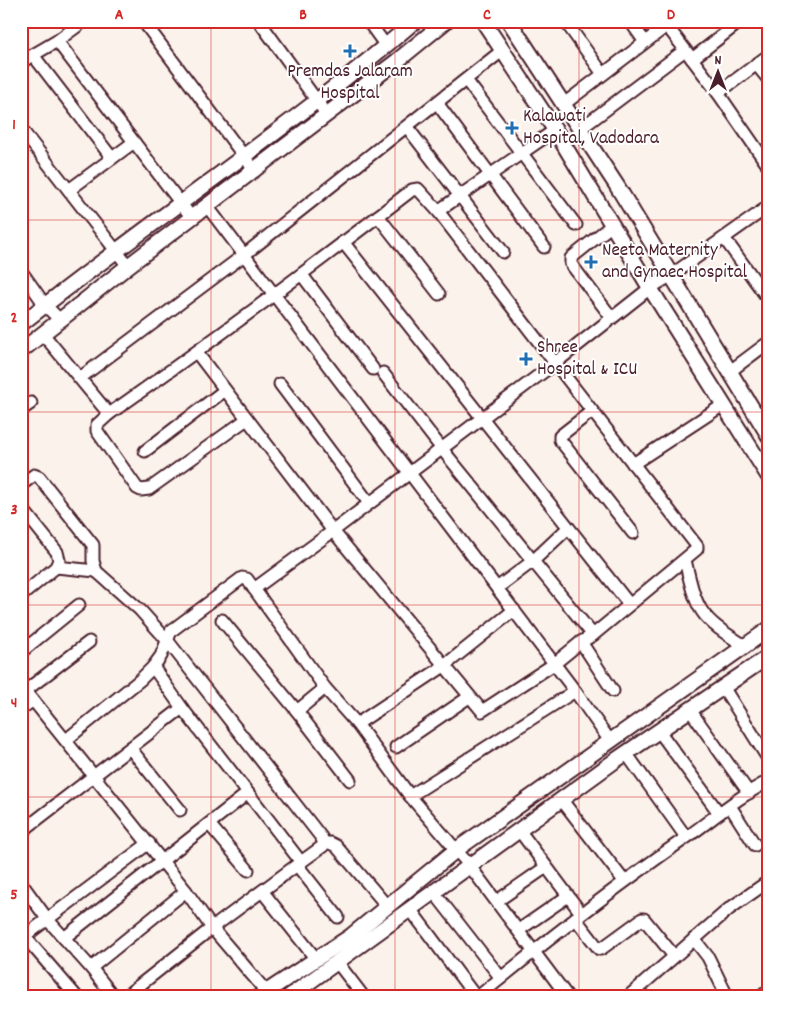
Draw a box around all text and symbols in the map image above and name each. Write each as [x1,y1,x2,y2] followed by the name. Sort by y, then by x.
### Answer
[115,4,124,27] text: A
[299,4,307,27] text: B
[483,4,491,27] text: C
[667,4,676,27] text: D
[343,44,357,58] marker: Premdas Jalaram Hospital
[692,48,742,98] north arrow
[715,51,722,71] text: N
[287,59,413,108] place label: Premdas Jalaram Hospital
[523,104,660,153] place label: Kalawati Hospital, Vadodara
[12,114,16,137] text: 1
[505,121,519,135] marker: Kalawati Hospital, Vadodara
[602,238,748,287] place label: Neeta Maternity and Gynaec Hospital
[584,255,598,269] marker: Neeta Maternity and Gynaec Hospital
[11,307,18,330] text: 2
[537,335,637,384] place label: Shree Hospital & ICU
[519,352,533,366] marker: Shree Hospital & ICU
[10,499,18,522] text: 3
[11,692,17,715] text: 4
[10,884,18,907] text: 5

